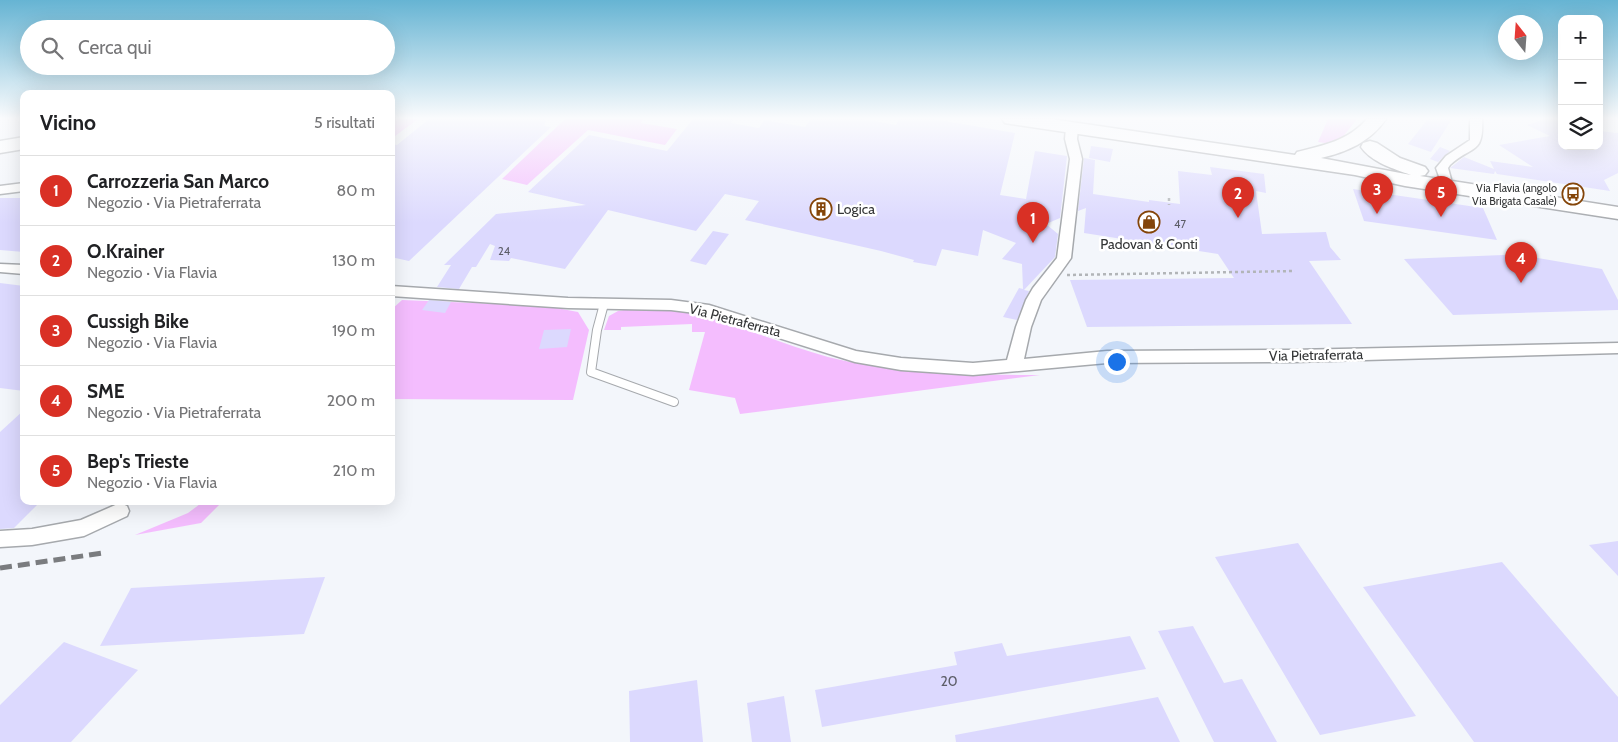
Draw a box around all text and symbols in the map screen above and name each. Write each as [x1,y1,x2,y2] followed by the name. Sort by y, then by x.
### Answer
[1498,15,1543,60] north arrow
[1558,15,1603,150] map controls
[1558,15,1603,60] button: +
[20,20,395,75] search box
[38,34,66,62] icon: search
[78,36,152,59] text: Cerca qui
[1558,60,1603,105] button: −
[1558,105,1603,150] button: layers
[40,110,96,135] text: Vicino
[314,113,375,132] text: 5 risultati
[87,170,269,193] text: Carrozzeria San Marco
[1361,173,1393,214] pin: 3
[1425,176,1457,217] pin: 5
[1222,177,1254,218] pin: 2
[53,181,59,200] text: 1
[337,181,375,200] text: 80 m
[1472,181,1557,208] place label: Via Flavia (angolo Via Brigata Casale)
[1561,182,1585,206] bus stop icon: Via Flavia (angolo Via Brigata Casale)
[87,193,261,212] text: Negozio · Via Pietraferrata
[809,197,833,221] building icon: Logica
[837,200,875,218] place label: Logica
[1017,202,1049,243] pin: 1
[1137,210,1161,234] shop icon: Padovan & Conti
[1174,217,1186,231] house number: 47
[1100,235,1198,253] place label: Padovan & Conti
[87,240,164,263] text: O.Krainer
[1505,242,1537,283] pin: 4
[498,244,511,258] house number: 24
[52,251,60,270] text: 2
[332,251,375,270] text: 130 m
[87,263,217,282] text: Negozio · Via Flavia
[687,299,783,341] street label: Via Pietraferrata
[87,310,189,333] text: Cussigh Bike
[52,321,60,340] text: 3
[332,321,375,340] text: 190 m
[87,333,217,352] text: Negozio · Via Flavia
[1269,345,1364,365] street label: Via Pietraferrata
[1104,349,1130,375] your location
[87,380,125,403] text: SME
[51,391,61,410] text: 4
[327,391,375,410] text: 200 m
[87,403,261,422] text: Negozio · Via Pietraferrata
[87,450,189,473] text: Bep's Trieste
[52,461,60,480] text: 5
[333,461,375,480] text: 210 m
[87,473,217,492] text: Negozio · Via Flavia
[940,672,958,690] house number: 20

